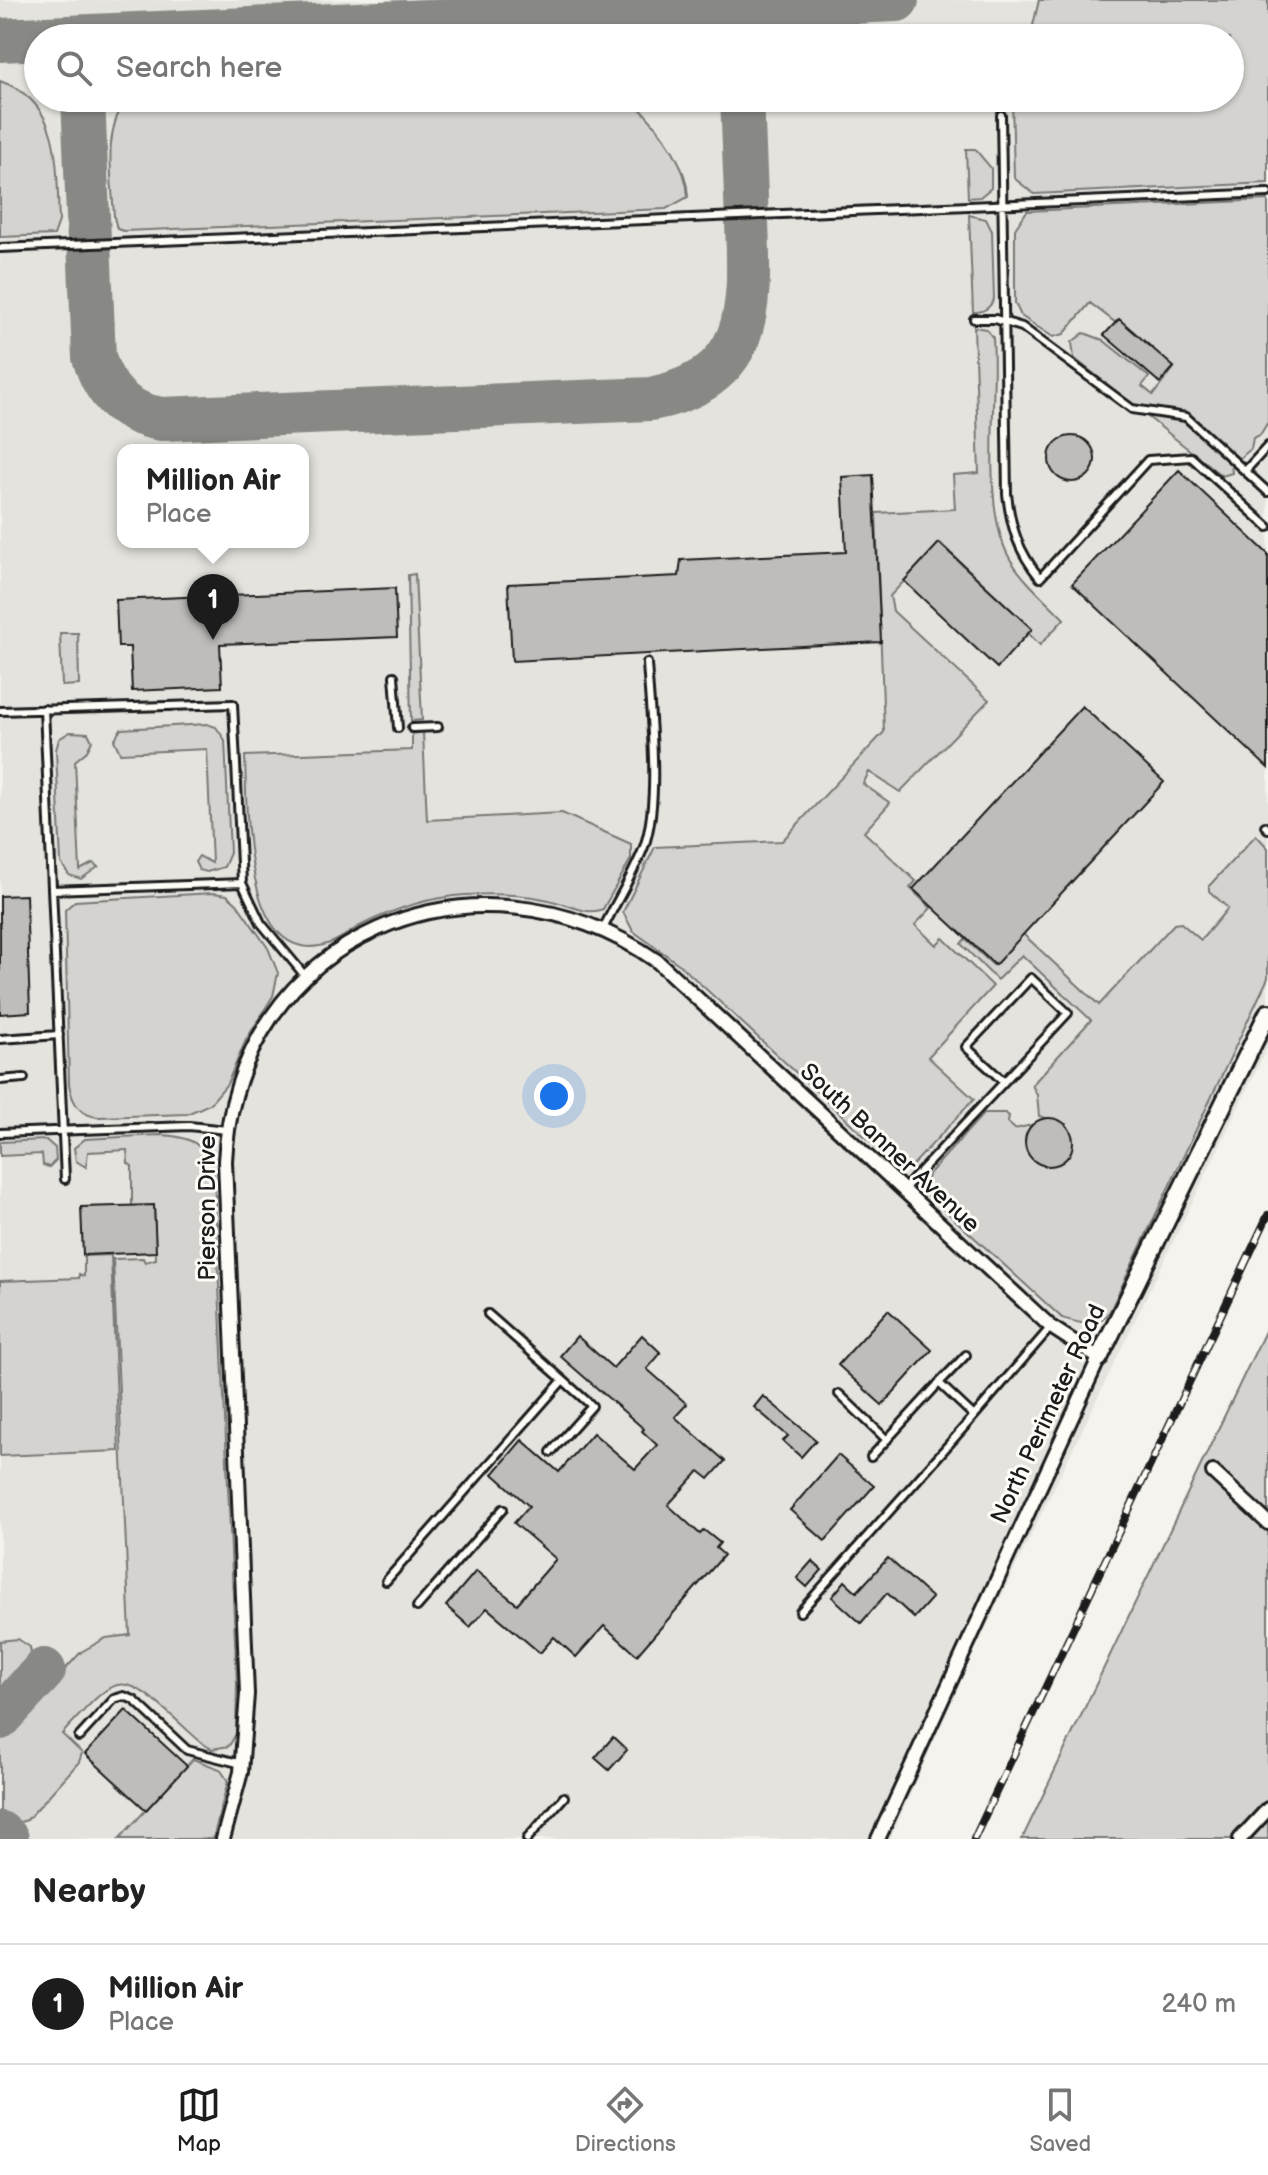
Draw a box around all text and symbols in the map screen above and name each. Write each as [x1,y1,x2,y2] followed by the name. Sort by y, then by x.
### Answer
[24,24,1244,112] search box
[52,46,96,90] icon: search
[116,50,282,86] text: Search here
[117,444,309,548] popup
[145,463,281,499] text: Million Air
[145,499,211,530] text: Place
[187,574,239,640] pin: 1
[794,1057,986,1239] street label: South Banner Avenue
[534,1076,574,1116] your location
[193,1135,222,1281] street label: Pierson Drive
[984,1300,1112,1528] street label: North Perimeter Road
[32,1871,146,1912] text: Nearby
[108,1971,243,2007] text: Million Air
[53,1989,63,2020] text: 1
[1161,1989,1236,2020] text: 240 m
[108,2007,174,2038] text: Place
[177,2083,221,2158] tab: Map
[575,2083,676,2158] tab: Directions
[1029,2083,1091,2158] tab: Saved

